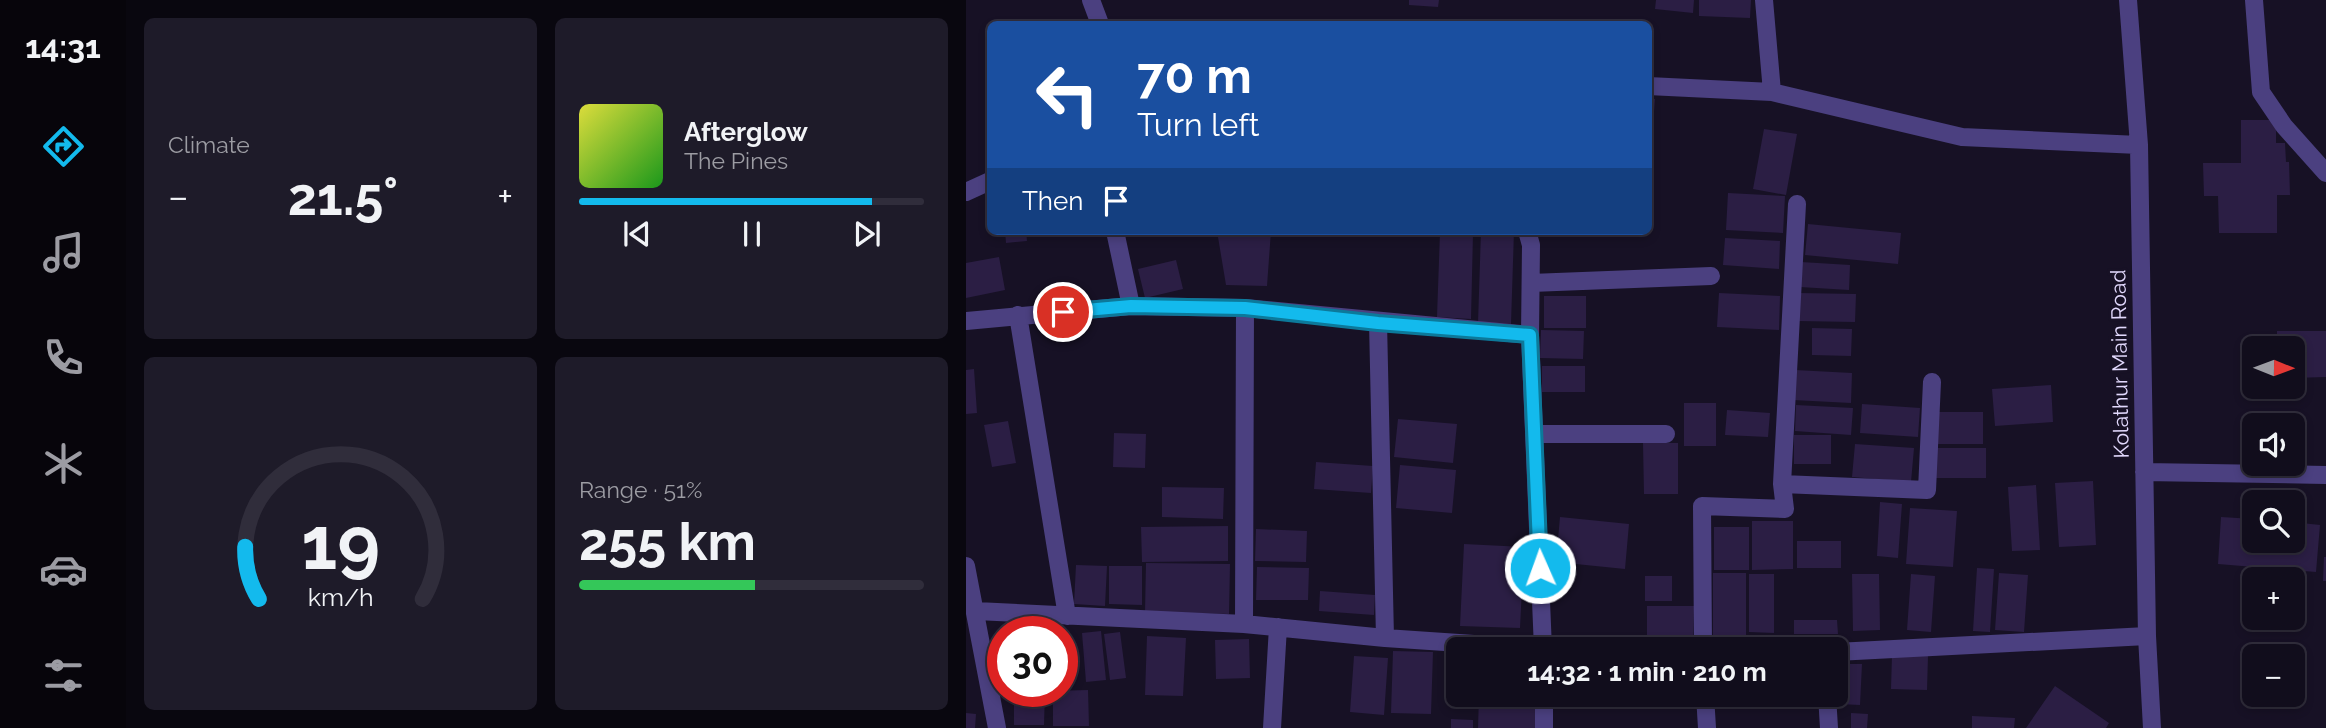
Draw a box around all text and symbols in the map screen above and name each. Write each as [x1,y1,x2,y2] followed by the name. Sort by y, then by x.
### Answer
[25,28,101,65] text: 14:31
[1137,47,1252,104] text: 70 m
[1022,49,1113,140] icon: left
[1137,106,1259,143] text: Turn left
[684,117,808,147] text: Afterglow
[39,122,88,171] icon: directions
[168,131,250,158] text: Climate
[684,147,788,174] text: The Pines
[288,166,398,227] text: 21.5°
[168,174,188,219] text: −
[497,174,513,219] text: +
[1097,182,1135,220] icon: arrive
[1022,186,1083,216] text: Then
[618,215,656,253] icon: previous
[733,215,771,253] icon: pause
[848,215,886,253] icon: next
[39,228,88,277] icon: music
[2105,269,2134,459] street label: Kolathur Main Road
[1033,282,1093,342] pin
[1044,293,1082,331] icon: arrive
[39,333,88,382] icon: phone
[2242,336,2305,399] north arrow
[2242,336,2305,707] map controls
[2242,413,2305,476] button: sound
[39,439,88,488] icon: climate
[579,476,702,503] text: Range · 51%
[2242,490,2305,553] button: search
[301,502,380,587] text: 19
[579,511,756,572] text: 255 km
[1503,531,1577,605] position arrow
[39,545,88,594] icon: car
[2242,567,2305,630] button: +
[308,582,373,612] text: km/h
[987,616,1078,707] speed limit sign: 30
[2242,644,2305,707] button: −
[39,651,88,700] icon: filters
[1527,657,1767,687] text: 14:32 · 1 min · 210 m

